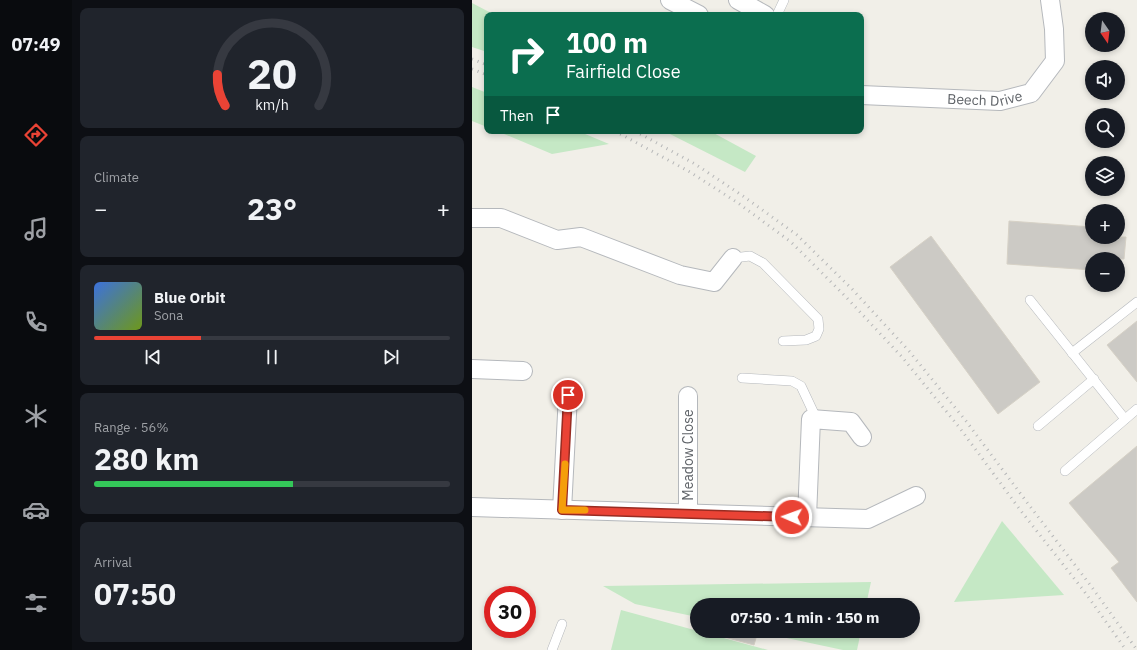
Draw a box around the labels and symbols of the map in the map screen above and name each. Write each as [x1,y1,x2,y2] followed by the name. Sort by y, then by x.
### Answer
[1085,12,1125,52] north arrow
[947,87,1024,110] street label: Beech Drive
[551,378,585,412] pin
[679,409,697,501] street label: Meadow Close
[771,496,813,538] position arrow
[484,586,536,638] speed limit sign: 30

